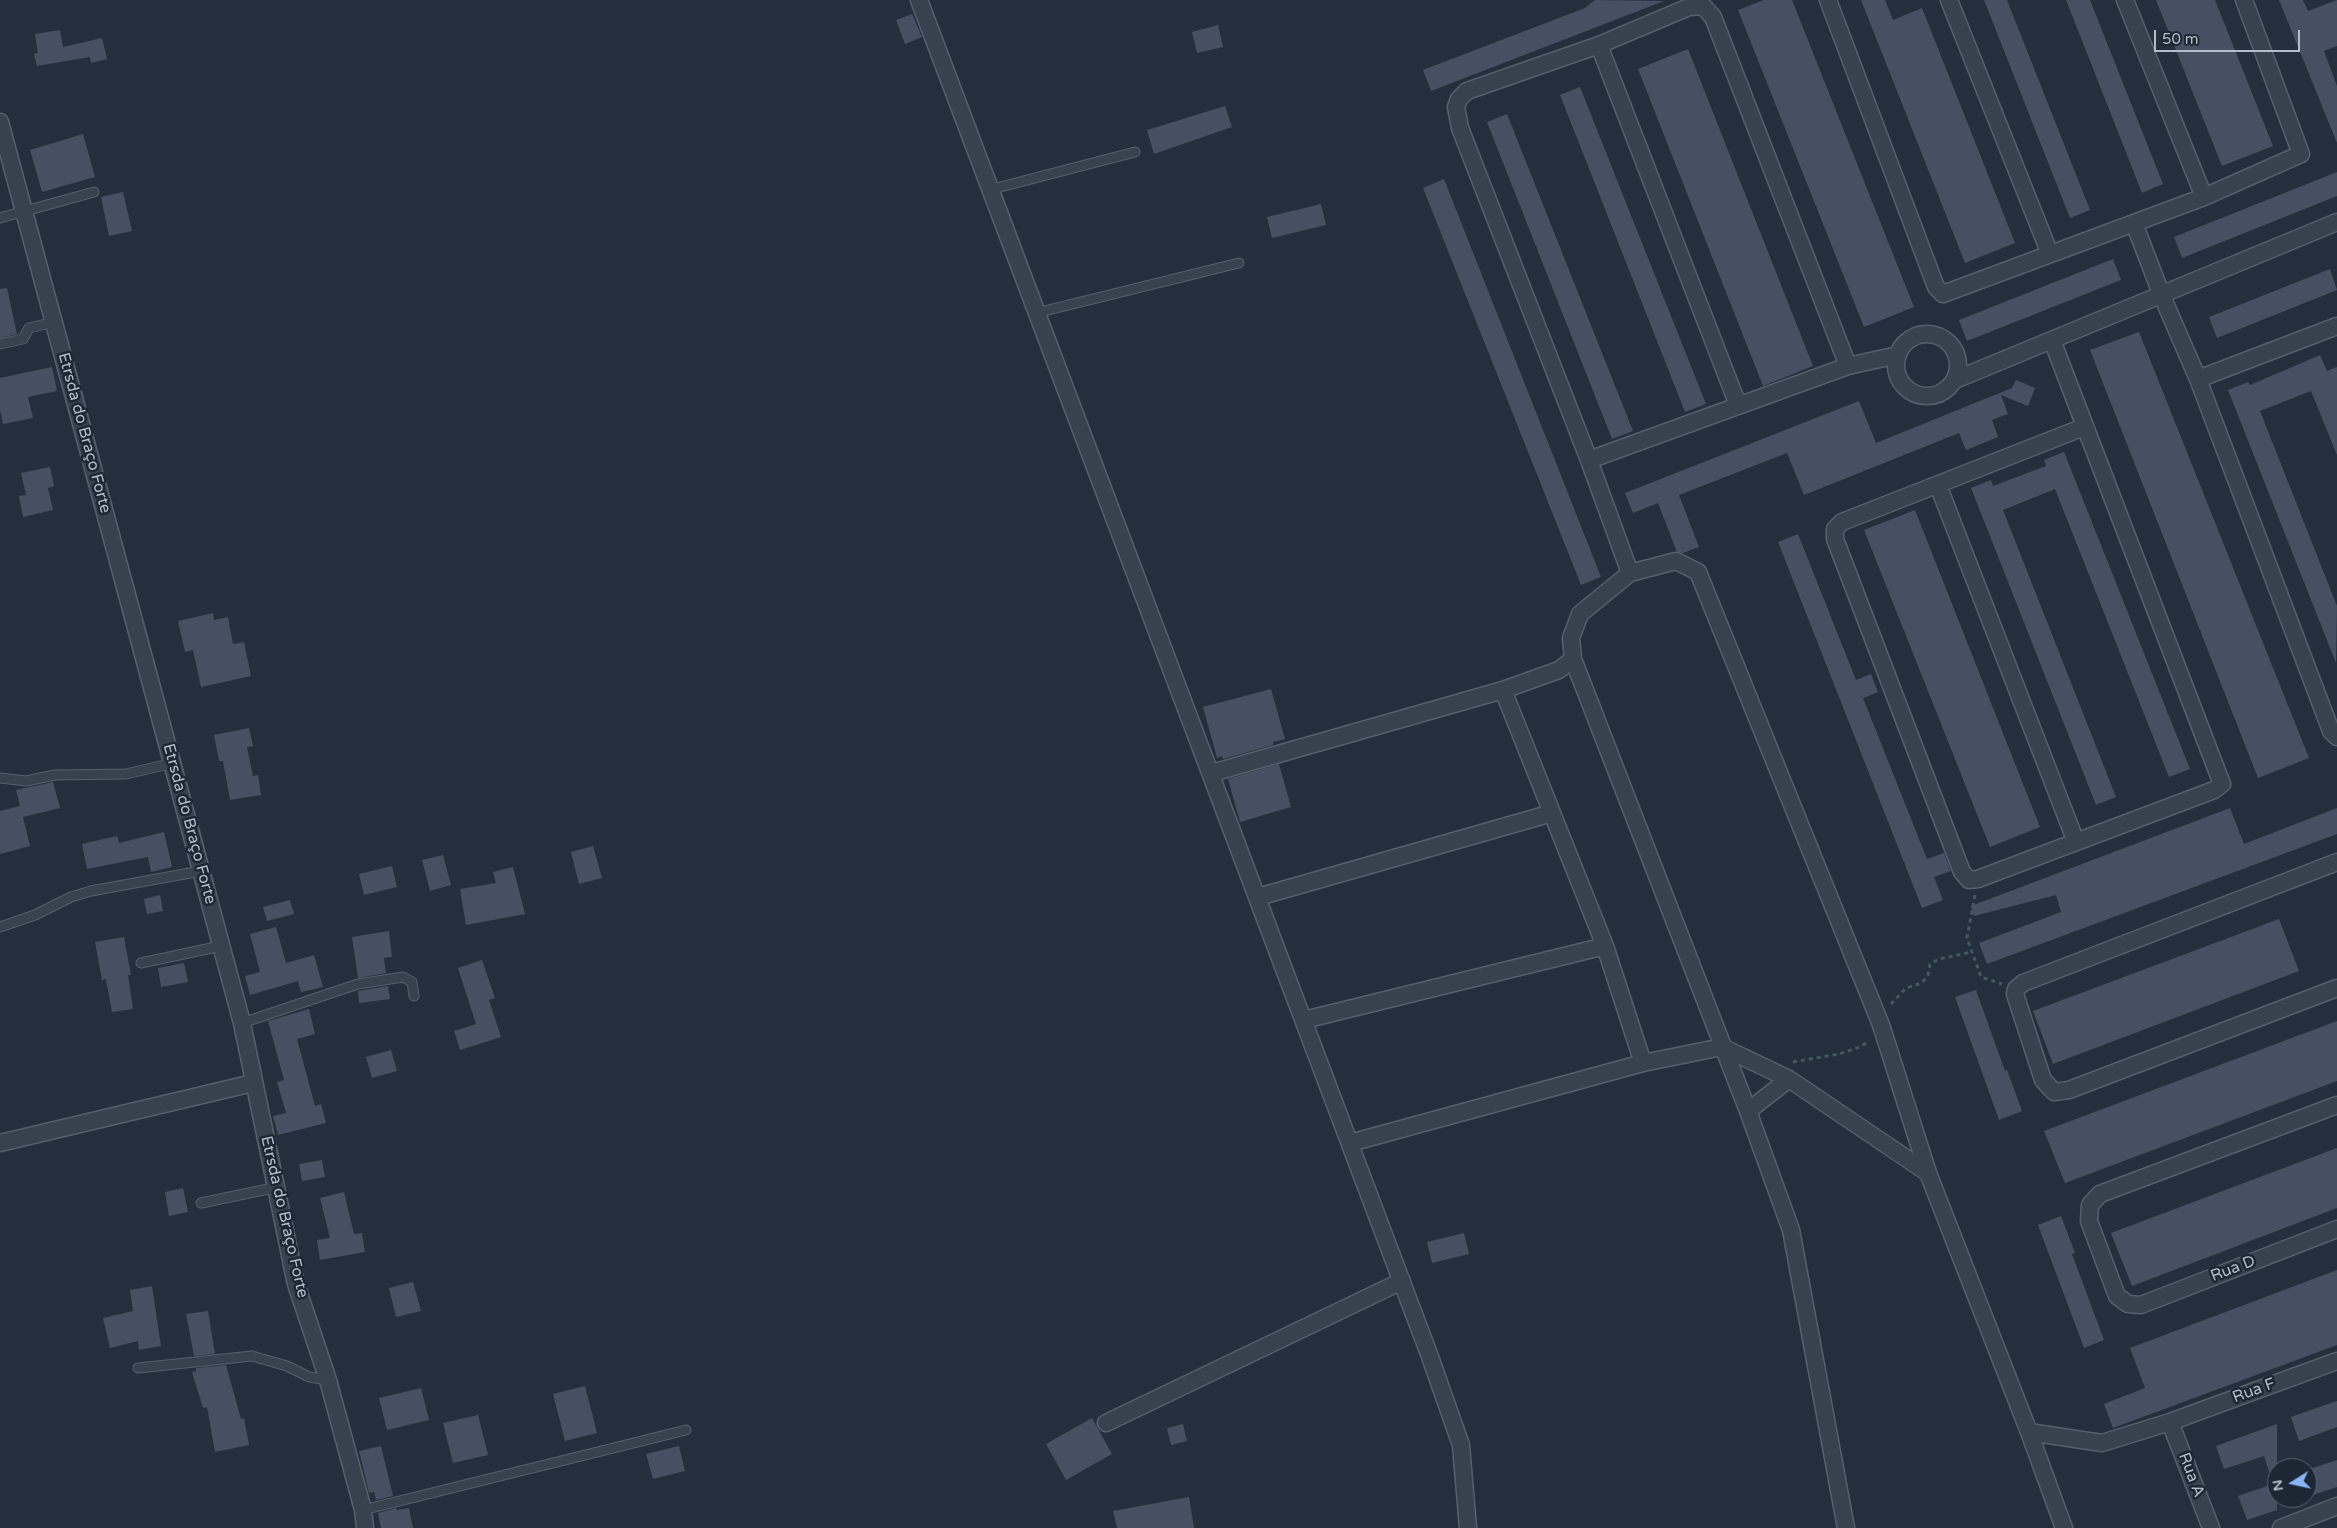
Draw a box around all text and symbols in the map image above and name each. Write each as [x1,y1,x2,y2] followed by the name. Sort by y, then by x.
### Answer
[2157,20,2303,52] scale bar
[2162,30,2199,48] text: 50 m
[53,351,115,515] street label: Etrsda do Braço Forte
[158,742,220,906] street label: Etrsda do Braço Forte
[256,1134,312,1300] street label: Etrsda do Braço Forte
[2208,1252,2258,1286] street label: Rua D
[2230,1374,2278,1408] street label: Rua F
[2174,1450,2208,1500] street label: Rua A
[2267,1458,2317,1508] north arrow
[2268,1479,2287,1493] text: N

